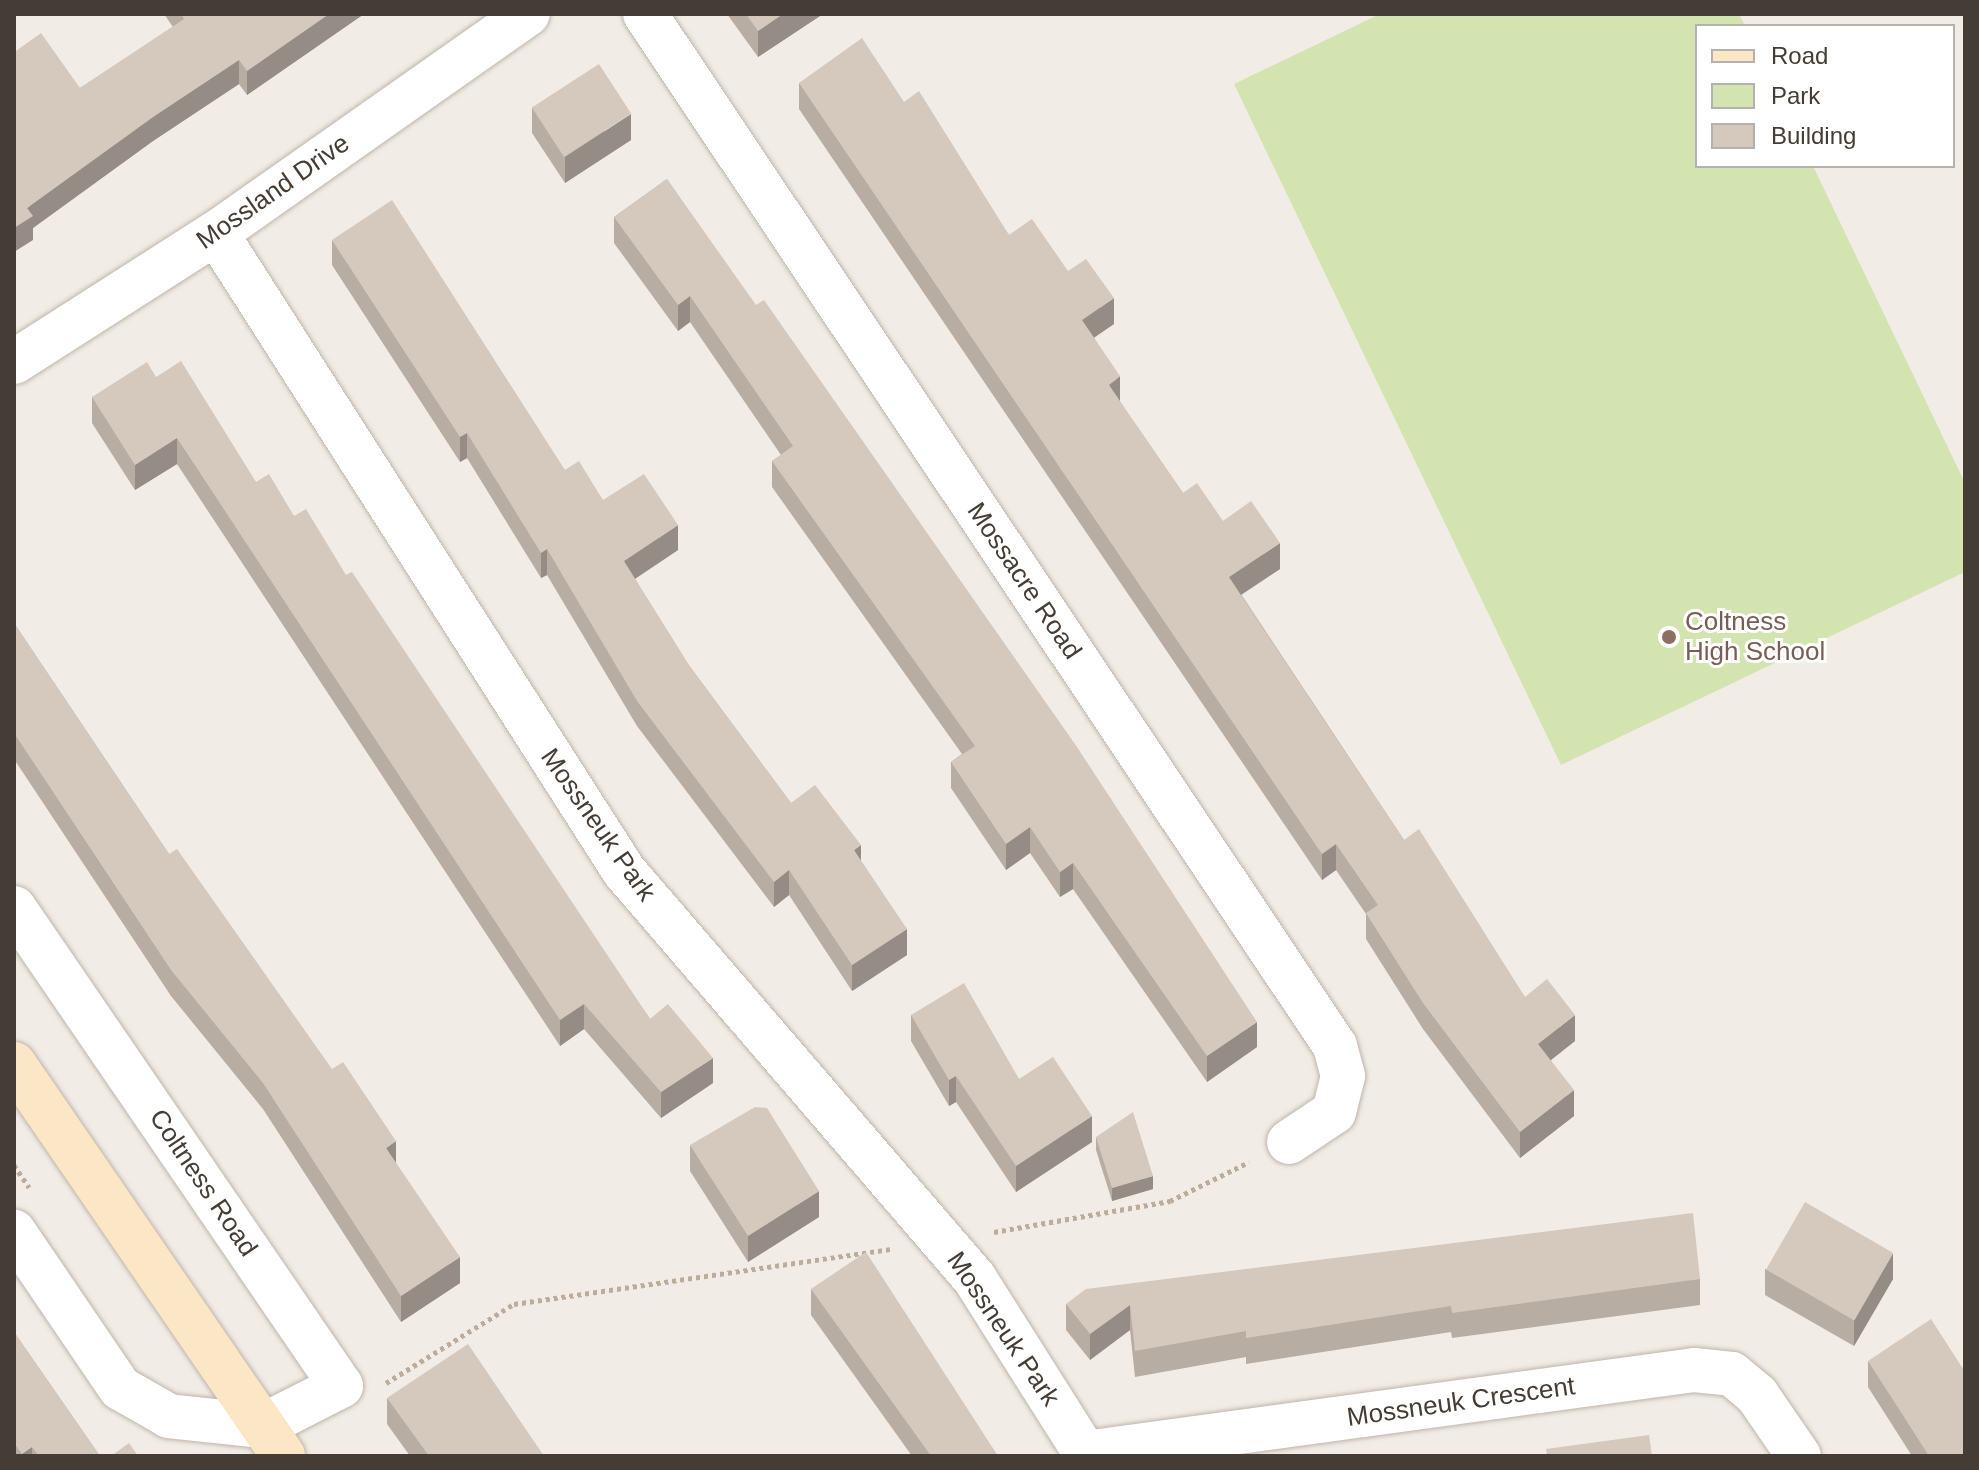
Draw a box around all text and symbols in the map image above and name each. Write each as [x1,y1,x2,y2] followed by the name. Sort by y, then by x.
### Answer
[1695,24,1955,168] legend
[1771,42,1828,69] text: Road
[1771,82,1820,109] text: Park
[1771,122,1856,149] text: Building
[191,128,355,256] street label: Mossland Drive
[960,497,1088,665] street label: Mossacre Road
[1685,606,1825,668] place label: Coltness High School
[1660,628,1678,646] marker: Coltness High School
[534,743,662,907] street label: Mossneuk Park
[142,1104,264,1262] street label: Coltness Road
[940,1246,1066,1412] street label: Mossneuk Park
[1345,1371,1577,1433] street label: Mossneuk Crescent

